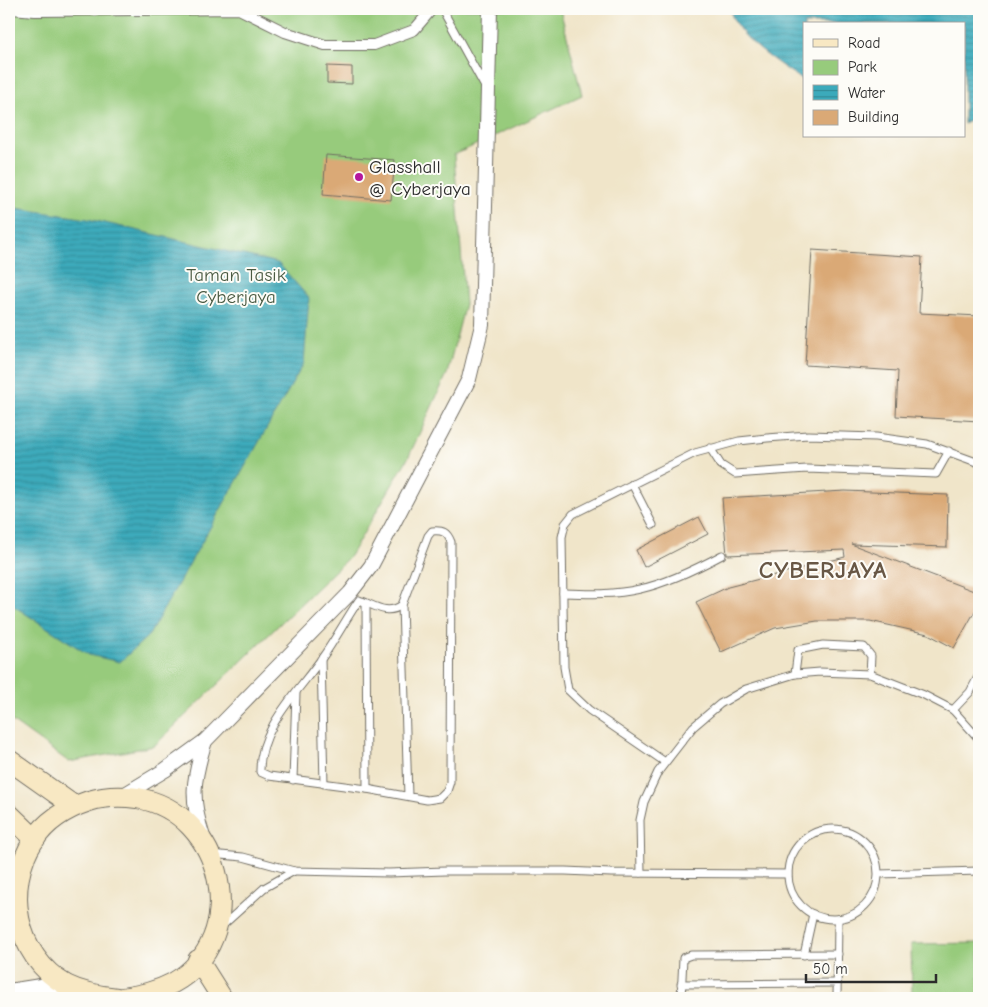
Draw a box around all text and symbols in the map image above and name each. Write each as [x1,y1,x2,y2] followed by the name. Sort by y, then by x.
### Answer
[803,22,966,138] legend
[848,34,880,52] text: Road
[848,58,877,76] text: Park
[848,84,885,102] text: Water
[848,108,899,126] text: Building
[369,156,471,200] place label: Glasshall @ Cyberjaya
[353,171,365,183] marker: Glasshall @ Cyberjaya
[186,264,287,308] park label: Taman Tasik Cyberjaya
[759,556,887,584] district label: CYBERJAYA
[806,952,936,984] scale bar
[813,960,848,978] text: 50 m

